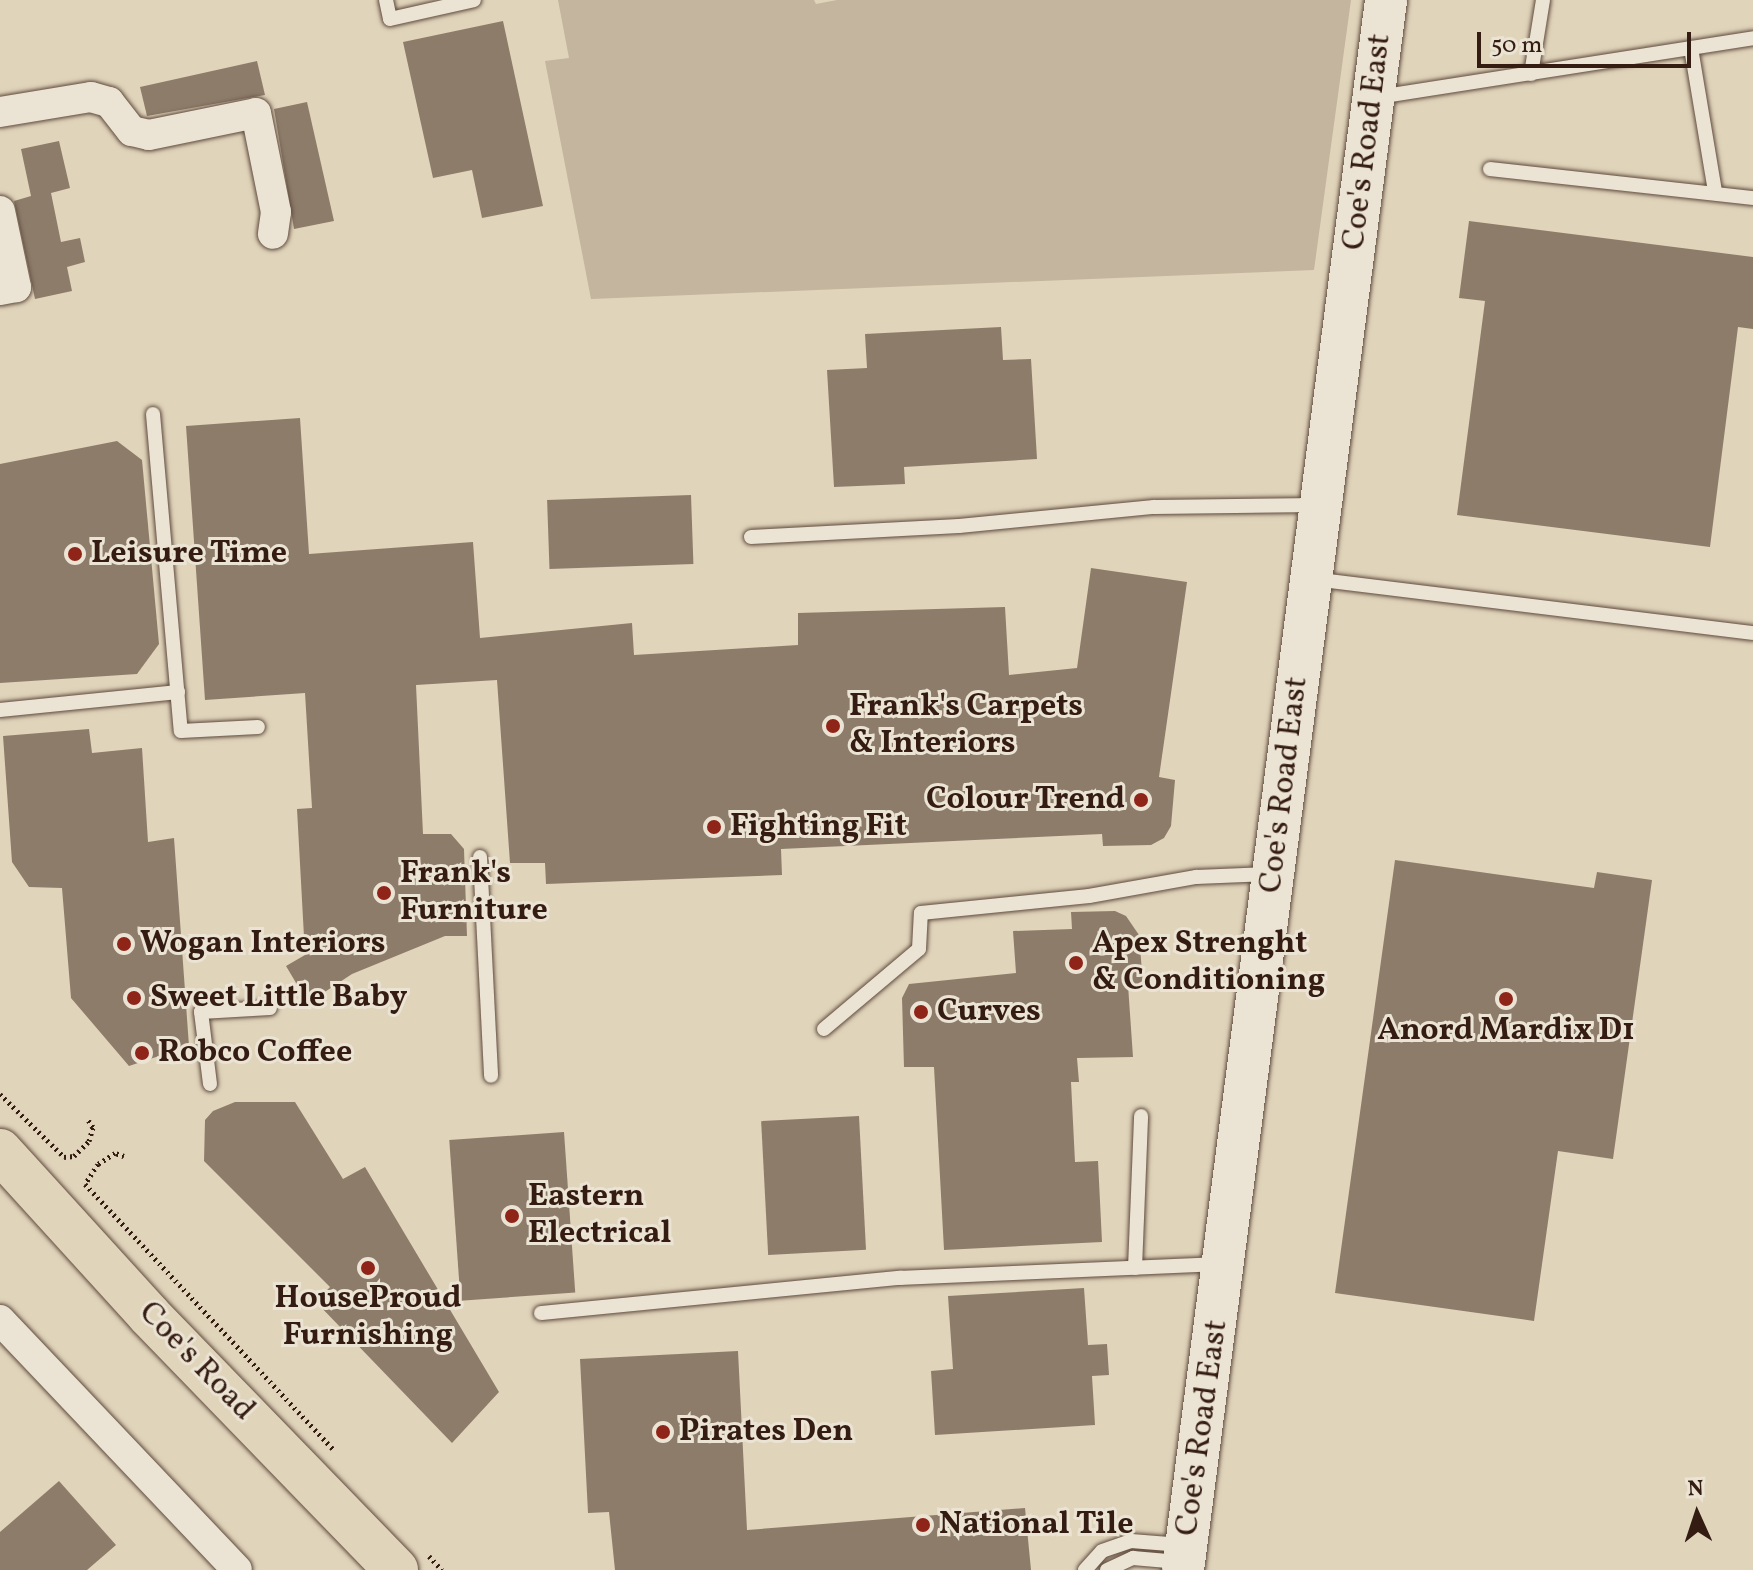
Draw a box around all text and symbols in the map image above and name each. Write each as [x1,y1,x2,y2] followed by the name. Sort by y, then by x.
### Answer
[1481,16,1695,66] scale bar
[1491,29,1543,63] text: 50 m
[1336,32,1400,252] street label: Coe's Road East
[91,535,288,573] place label: Leisure Time
[66,545,84,563] marker: Leisure Time
[1253,675,1317,895] street label: Coe's Road East
[849,689,1083,764] place label: Frank's Carpets & Interiors
[824,717,842,735] marker: Frank's Carpets & Interiors
[925,781,1125,819] place label: Colour Trend
[1132,791,1150,809] marker: Colour Trend
[730,808,907,846] place label: Fighting Fit
[705,818,723,836] marker: Fighting Fit
[400,856,548,931] place label: Frank's Furniture
[375,884,393,902] marker: Frank's Furniture
[140,925,386,963] place label: Wogan Interiors
[1092,926,1325,1001] place label: Apex Strenght & Conditioning
[115,935,133,953] marker: Wogan Interiors
[1067,954,1085,972] marker: Apex Strenght & Conditioning
[150,979,407,1017] place label: Sweet Little Baby
[125,989,143,1007] marker: Sweet Little Baby
[1497,990,1515,1008] marker: Anord Mardix D1
[937,993,1041,1031] place label: Curves
[912,1003,930,1021] marker: Curves
[1377,1012,1635,1050] place label: Anord Mardix D1
[158,1034,352,1072] place label: Robco Coffee
[133,1044,151,1062] marker: Robco Coffee
[528,1179,671,1254] place label: Eastern Electrical
[503,1207,521,1225] marker: Eastern Electrical
[359,1259,377,1277] marker: HouseProud Furnishing
[275,1281,461,1356] place label: HouseProud Furnishing
[130,1294,262,1430] street label: Coe's Road
[1169,1318,1237,1538] street label: Coe's Road East
[679,1413,853,1451] place label: Pirates Den
[654,1423,672,1441] marker: Pirates Den
[1657,1474,1737,1554] north arrow
[1687,1474,1705,1505] text: N
[939,1506,1134,1544] place label: National Tile
[914,1516,932,1534] marker: National Tile

